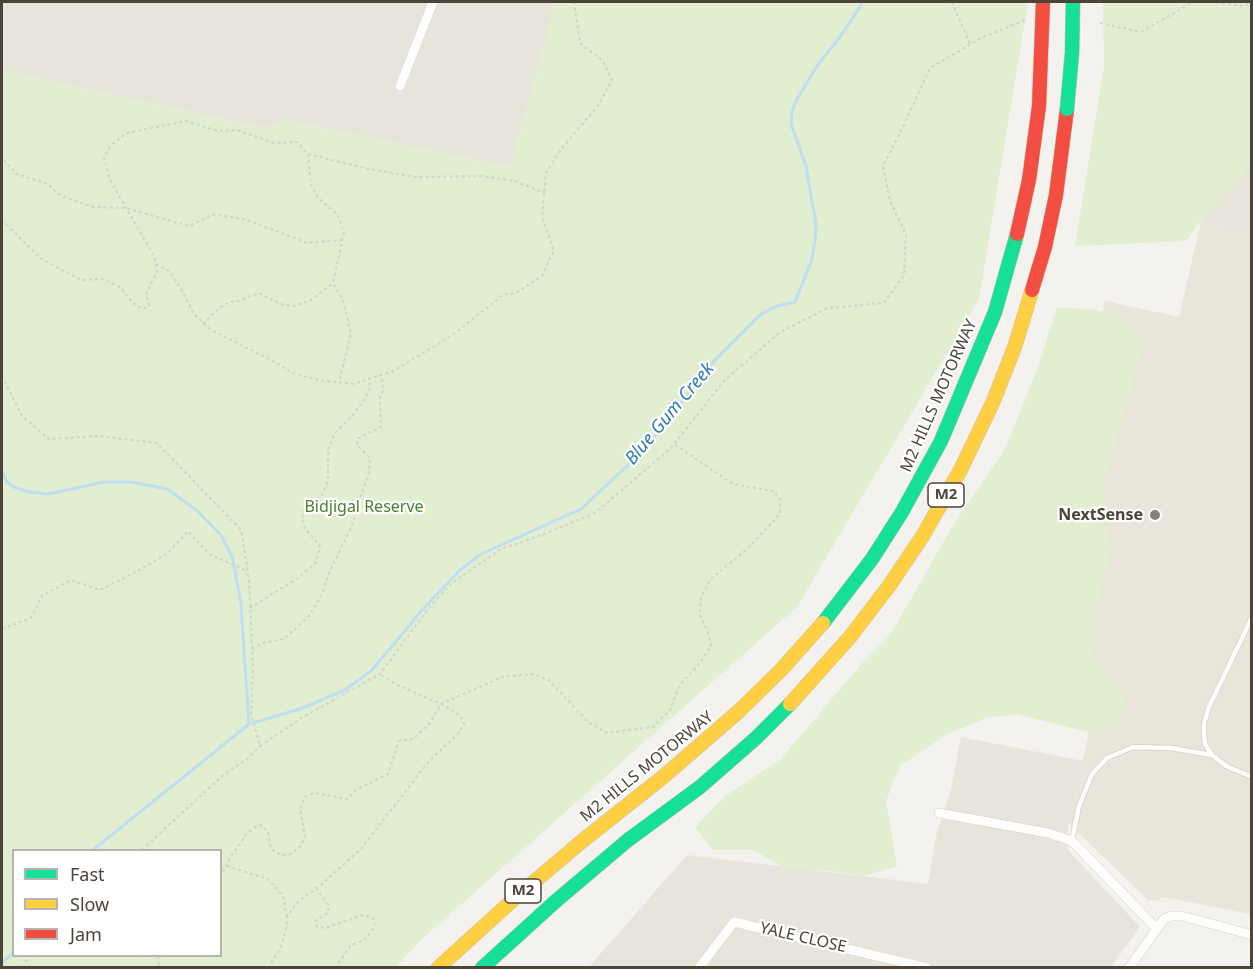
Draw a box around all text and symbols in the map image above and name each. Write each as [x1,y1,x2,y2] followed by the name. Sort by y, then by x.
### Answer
[897,317,981,475] street label: M2 HILLS MOTORWAY
[621,358,719,470] water label: Blue Gum Creek
[928,483,964,507] road number: M2
[304,497,424,517] park label: Bidjigal Reserve
[1058,505,1143,525] place label: NextSense
[1148,508,1162,522] marker: NextSense
[577,708,717,826] street label: M2 HILLS MOTORWAY
[12,849,222,957] legend
[70,862,105,886] text: Fast
[505,879,541,903] road number: M2
[70,892,109,916] text: Slow
[758,919,848,957] street label: YALE CLOSE
[70,922,102,946] text: Jam

